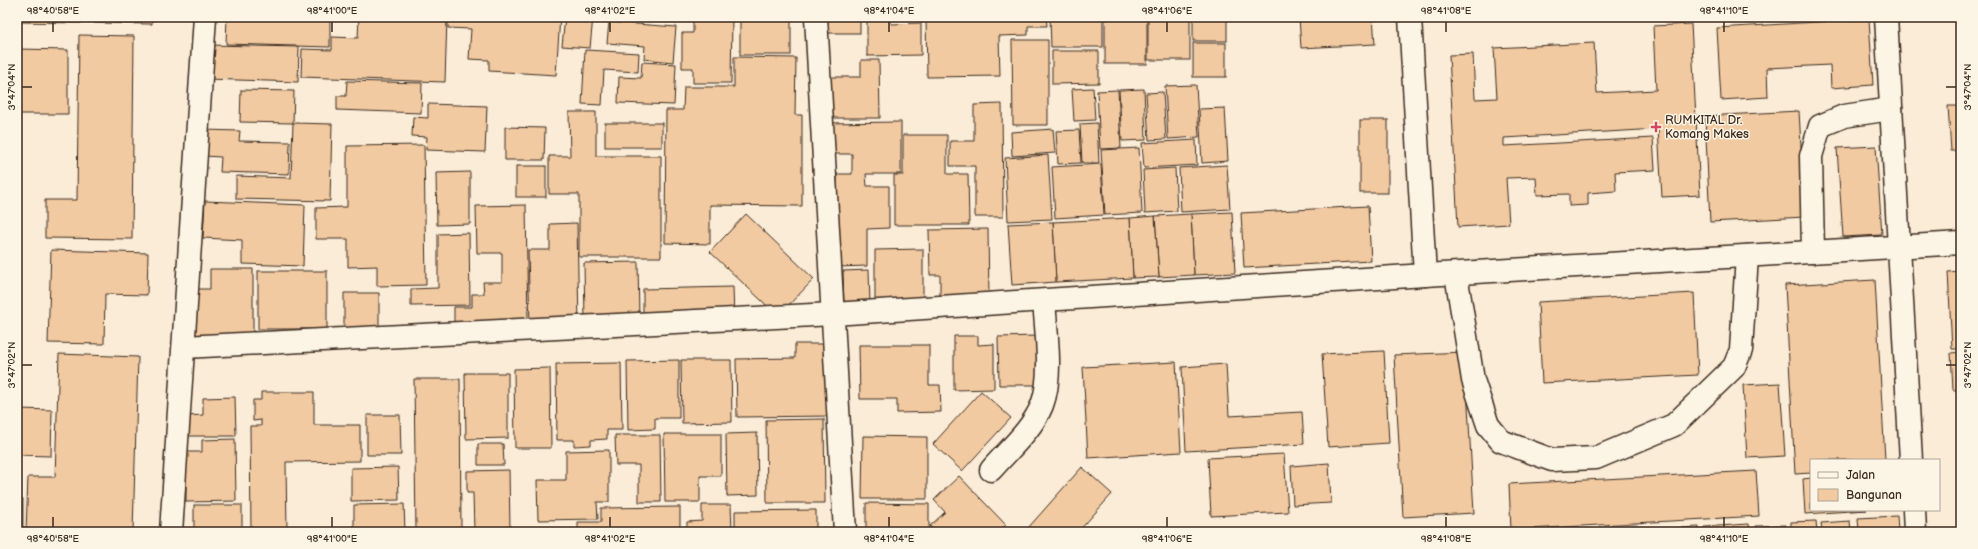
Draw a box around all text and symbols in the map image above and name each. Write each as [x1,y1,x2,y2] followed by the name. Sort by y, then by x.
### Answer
[27,5,80,17] text: 98°40'58"E
[307,5,358,17] text: 98°41'00"E
[585,5,636,17] text: 98°41'02"E
[864,5,915,17] text: 98°41'04"E
[1142,5,1193,17] text: 98°41'06"E
[1421,5,1472,17] text: 98°41'08"E
[1700,5,1749,17] text: 98°41'10"E
[6,63,18,111] text: 3°47'04"N
[1962,63,1974,111] text: 3°47'04"N
[1665,113,1749,142] place label: RUMKITAL Dr. Komang Makes
[1650,121,1662,133] marker: RUMKITAL Dr. Komang Makes
[6,342,18,388] text: 3°47'02"N
[1962,342,1974,388] text: 3°47'02"N
[1810,459,1940,511] legend
[1846,468,1875,483] text: Jalan
[1846,488,1902,503] text: Bangunan
[27,533,80,545] text: 98°40'58"E
[307,533,358,545] text: 98°41'00"E
[585,533,636,545] text: 98°41'02"E
[864,533,915,545] text: 98°41'04"E
[1142,533,1193,545] text: 98°41'06"E
[1421,533,1472,545] text: 98°41'08"E
[1700,533,1749,545] text: 98°41'10"E

